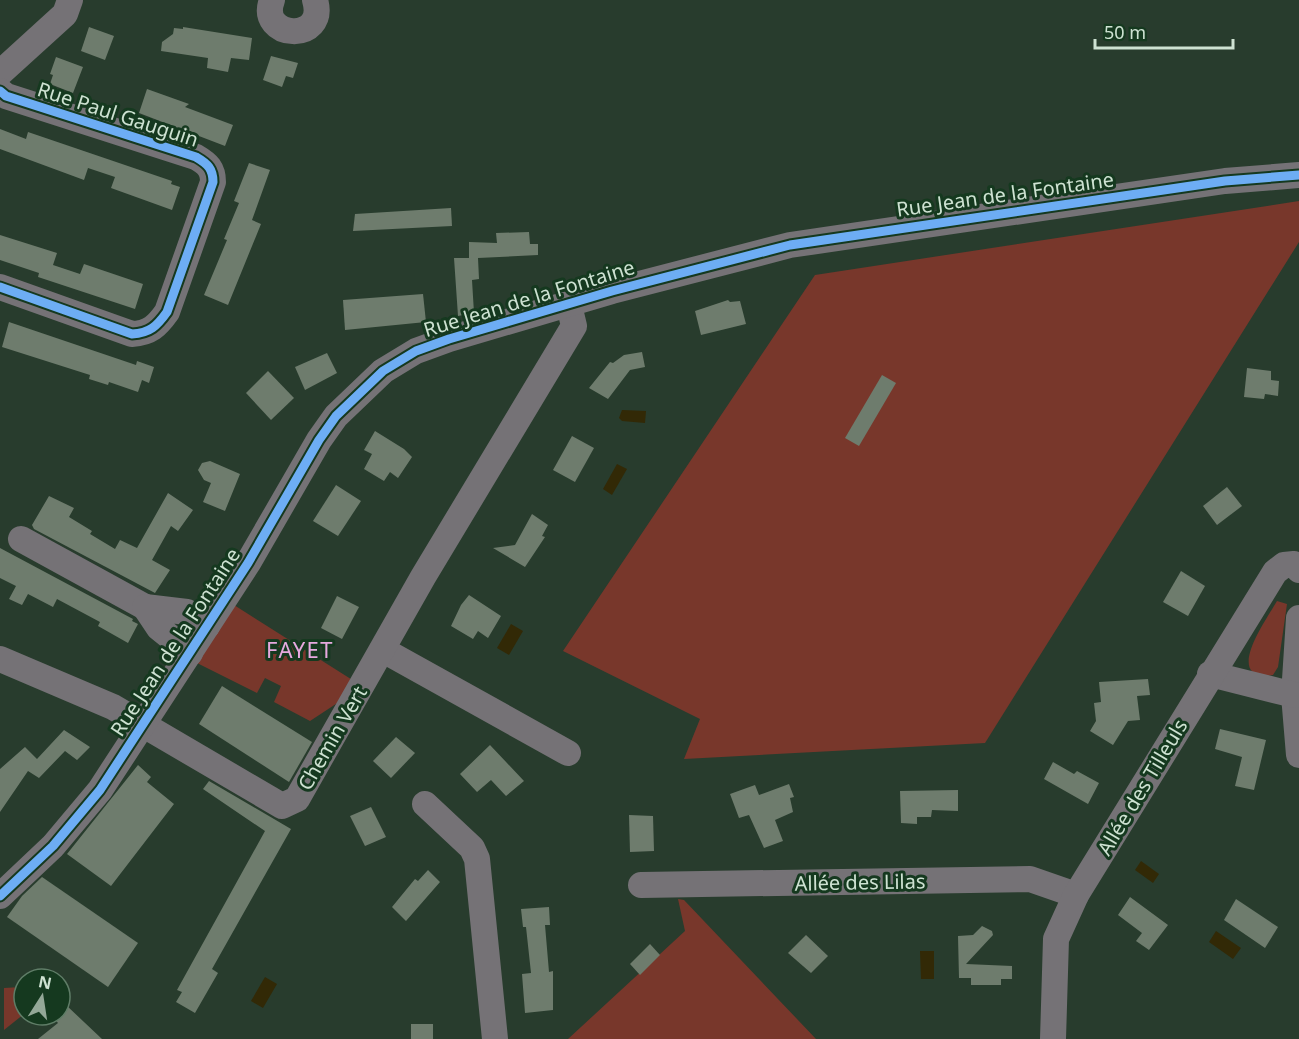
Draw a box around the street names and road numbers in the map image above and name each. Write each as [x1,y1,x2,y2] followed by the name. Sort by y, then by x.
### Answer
[34,75,202,153] street label: Rue Paul Gauguin
[895,165,1115,223] street label: Rue Jean de la Fontaine
[420,253,638,343] street label: Rue Jean de la Fontaine
[104,543,246,741] street label: Rue Jean de la Fontaine
[291,681,373,795] street label: Chemin Vert
[1091,714,1193,860] street label: Allée des Tilleuls
[794,867,926,897] street label: Allée des Lilas

